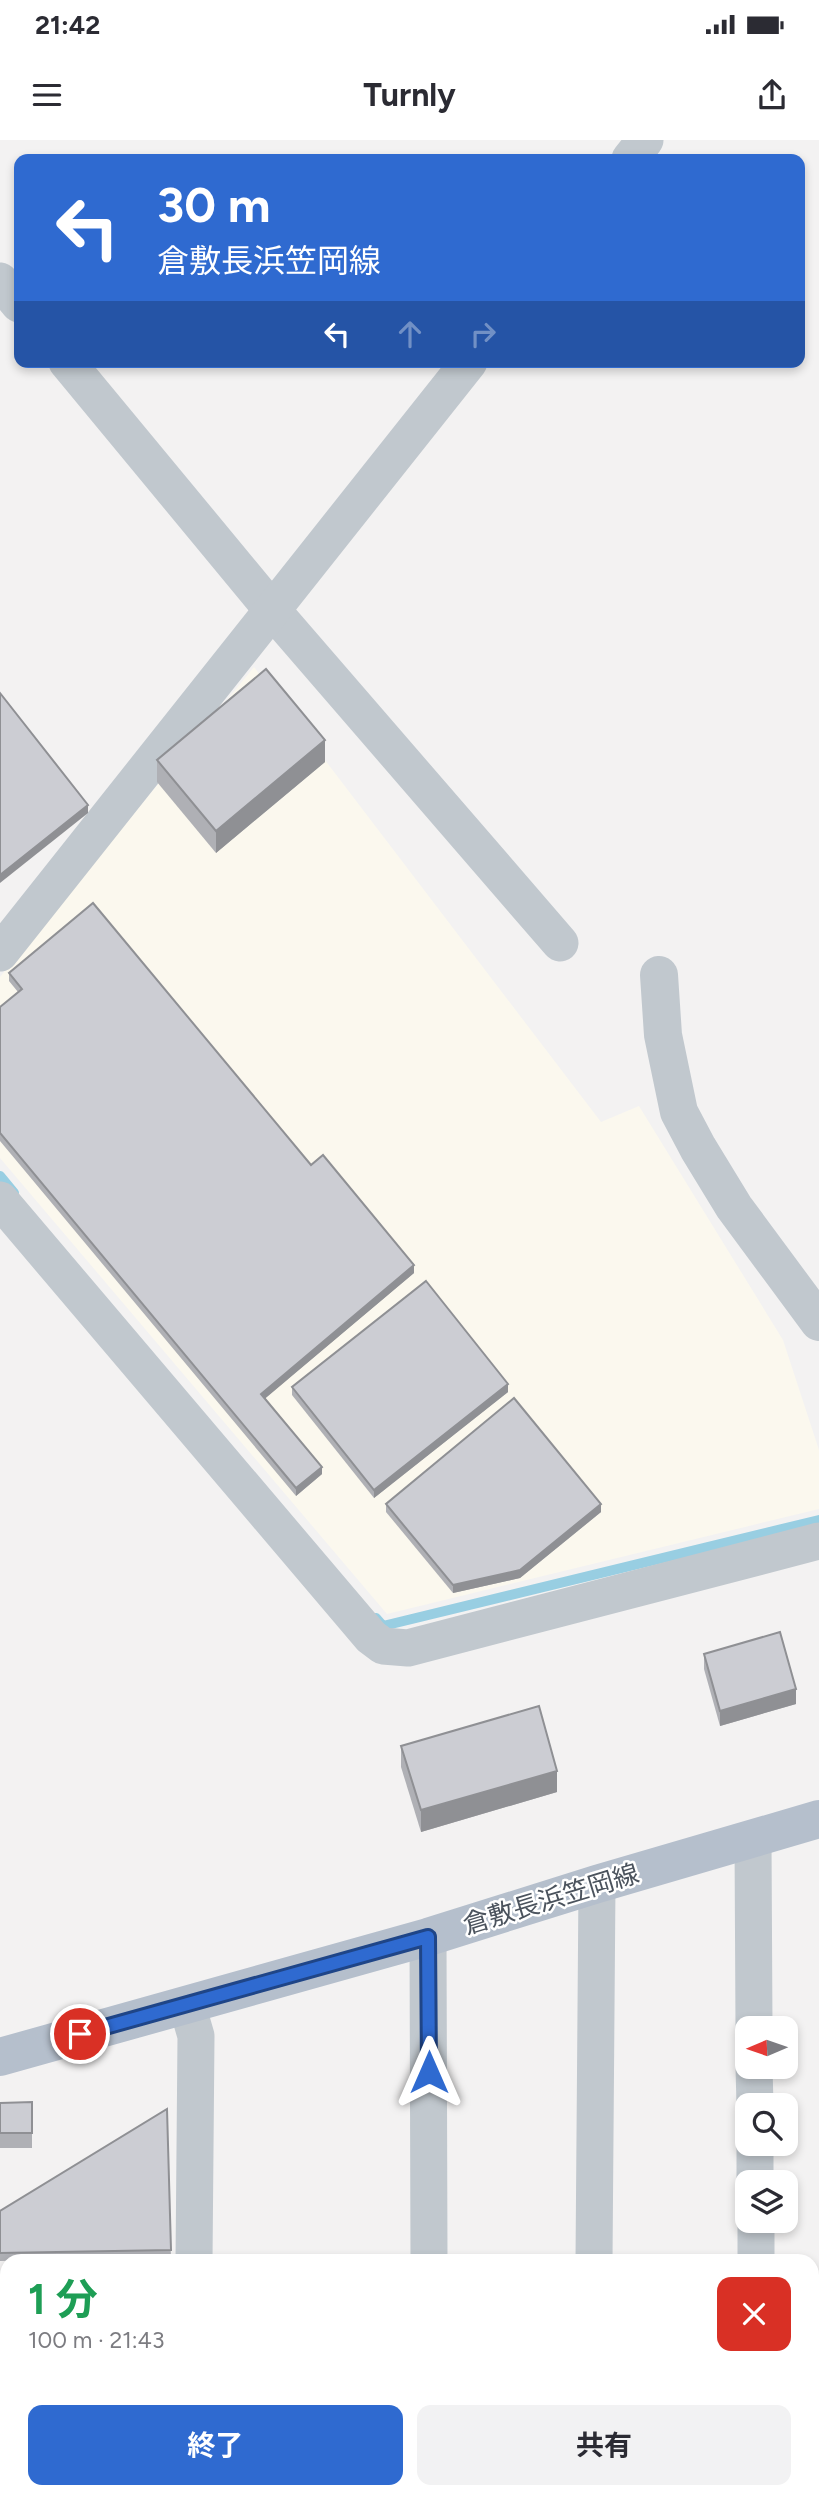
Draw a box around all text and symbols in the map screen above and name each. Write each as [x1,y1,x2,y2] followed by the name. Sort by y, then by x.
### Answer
[35,9,100,41] text: 21:42
[28,76,66,114] icon: menu
[363,76,456,114] text: Turnly
[753,76,791,114] icon: share
[157,175,270,234] text: 30 m
[42,182,133,273] icon: left
[157,242,381,280] text: 倉敷長浜笠岡線
[318,315,356,353] icon: left
[391,315,429,353] icon: ahead
[464,315,502,353] icon: right
[459,1857,643,1941] street label: 倉敷長浜笠岡線
[50,2004,110,2064] pin
[61,2015,99,2053] icon: arrive
[735,2016,798,2079] north arrow
[735,2016,798,2233] map controls
[392,2035,466,2109] position arrow
[735,2093,798,2156] button: search
[735,2170,798,2233] button: layers
[28,2274,98,2325] text: 1 分
[717,2277,791,2351] button: close
[28,2326,164,2354] text: 100 m · 21:43
[28,2405,403,2485] button: 終了
[417,2405,791,2485] button: 共有

